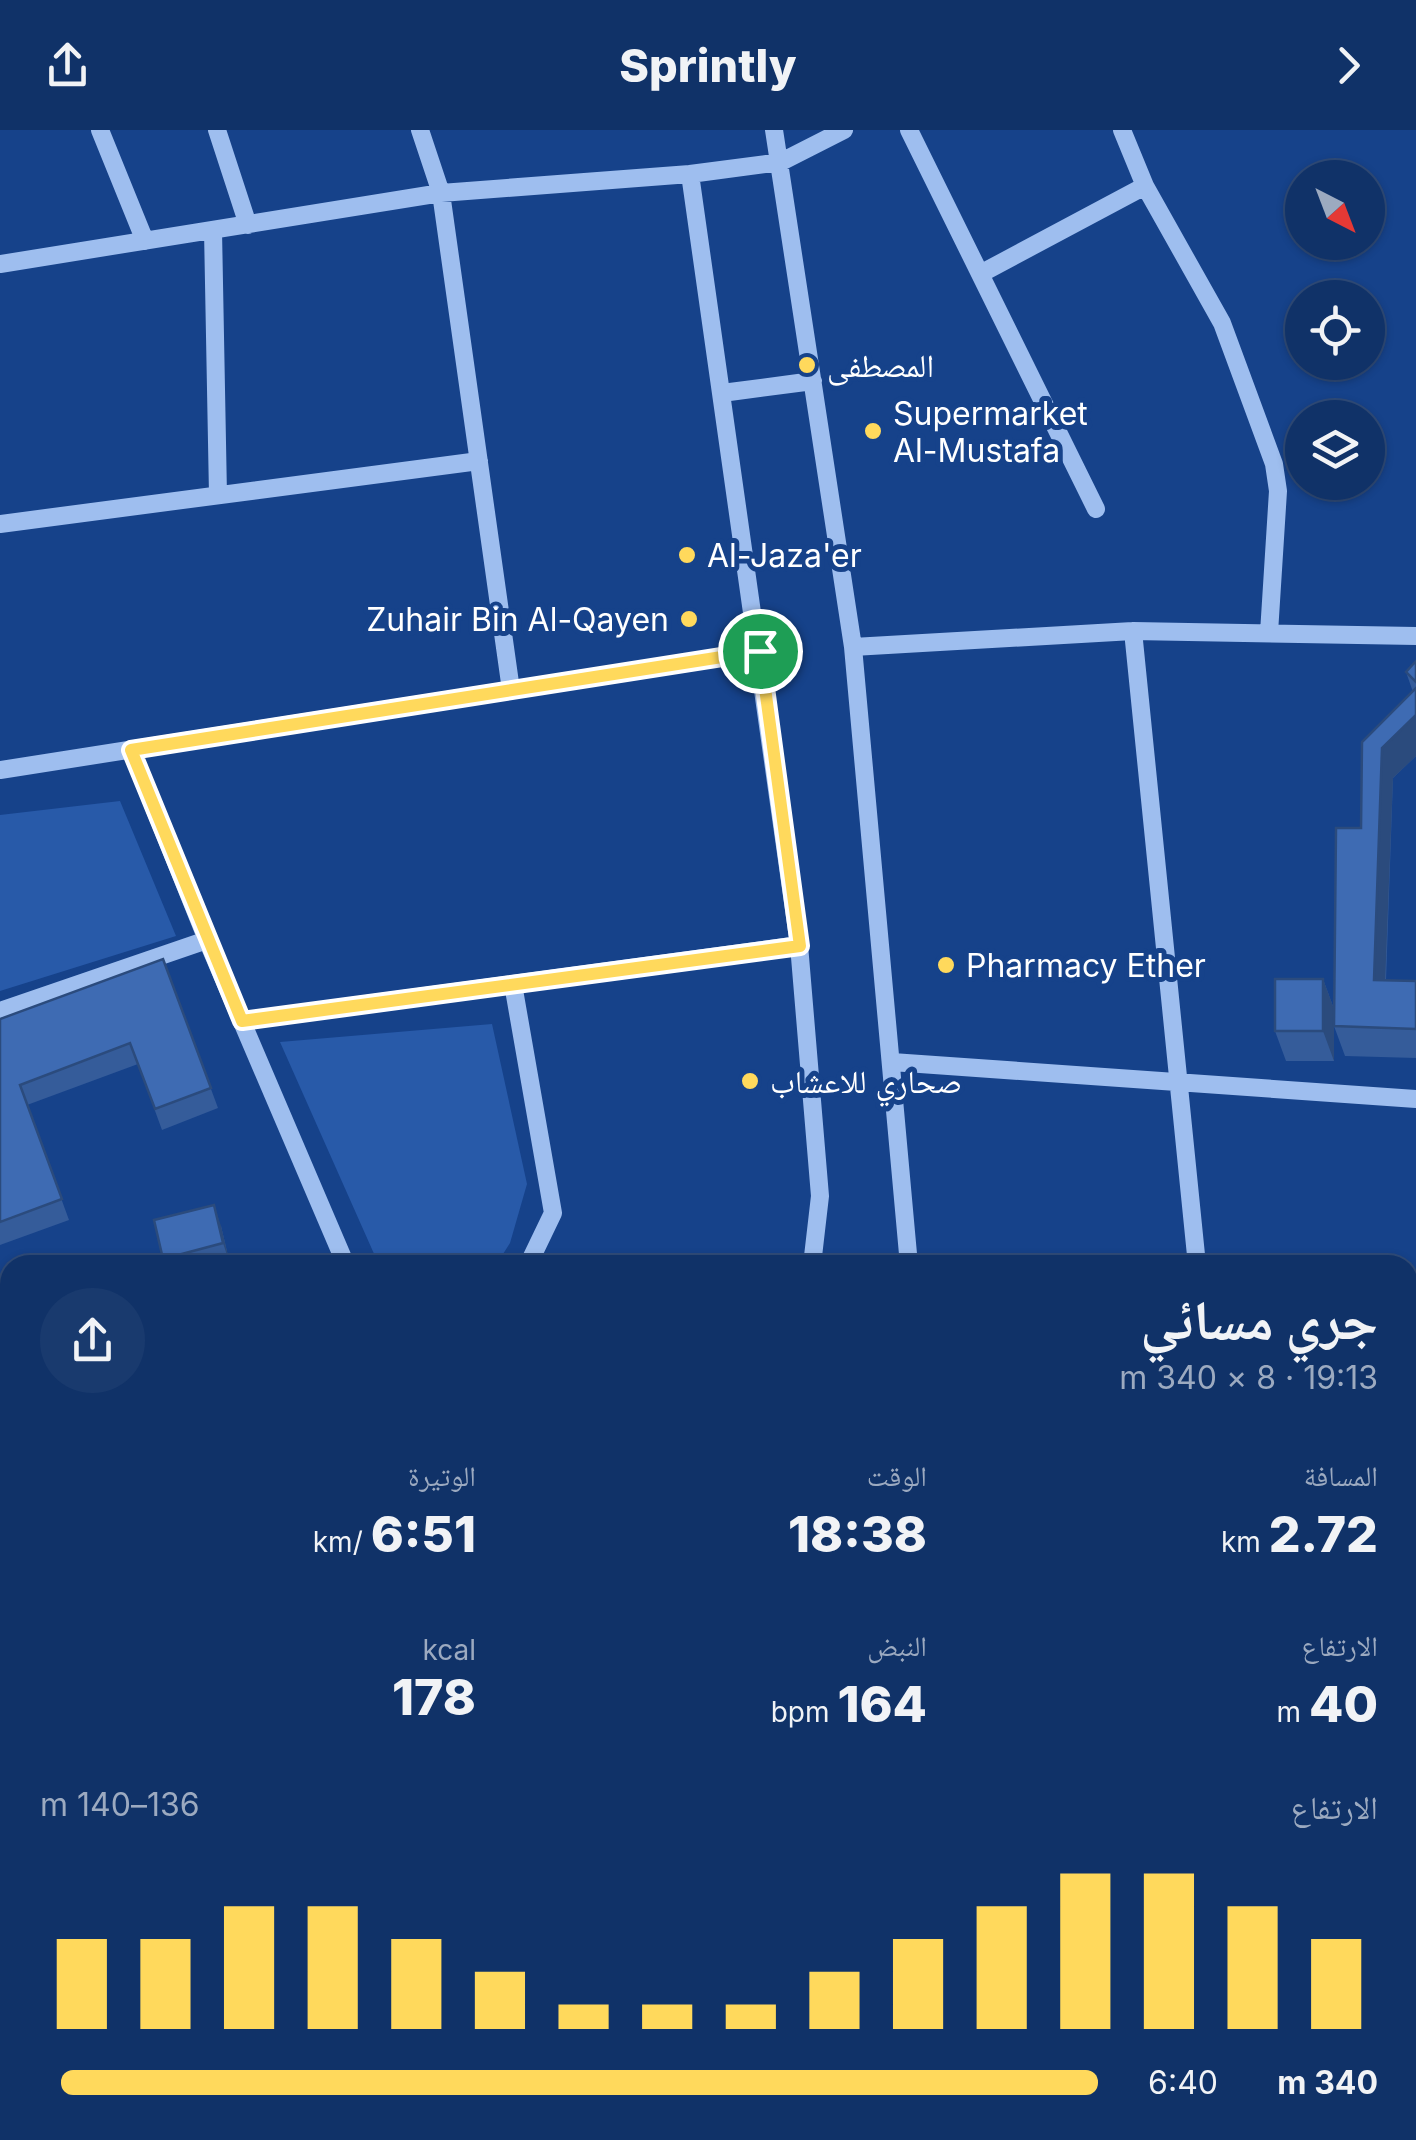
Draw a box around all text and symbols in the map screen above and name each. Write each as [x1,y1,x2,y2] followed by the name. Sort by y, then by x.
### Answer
[40,38,95,93] icon: share
[619,38,797,93] text: Sprintly
[1321,38,1376,93] icon: forward
[1285,160,1385,260] north arrow
[1285,160,1385,500] map controls
[1285,280,1385,380] button: locate
[827,346,934,386] place label: المصطفى
[796,354,818,376] marker: المصطفى
[893,394,1088,470] place label: Supermarket Al-Mustafa
[1285,400,1385,500] button: layers
[862,420,884,442] marker: Supermarket Al-Mustafa
[707,536,862,575] place label: Al-Jaza'er
[676,544,698,566] marker: Al-Jaza'er
[366,600,669,639] place label: Zuhair Bin Al-Qayen
[678,608,700,630] marker: Zuhair Bin Al-Qayen
[718,609,803,694] pin
[733,624,788,679] icon: arrive
[966,946,1206,985] place label: Pharmacy Ether
[935,954,957,976] marker: Pharmacy Ether
[770,1062,962,1107] place label: صحاري للاعشاب
[739,1070,761,1092] marker: صحاري للاعشاب
[1140,1287,1378,1353] text: جري مسائي
[40,1288,145,1393] button: share
[1119,1358,1378,1397] text: 19:13 · 8 × 340 m
[408,1459,476,1493] text: الوتيرة
[867,1459,927,1493] text: الوقت
[1304,1459,1378,1493] text: المسافة
[371,1504,476,1564] text: 6:51
[788,1504,927,1564] text: 18:38
[1269,1504,1378,1564] text: 2.72
[313,1525,371,1559] text: /km
[1221,1525,1269,1559] text: km
[867,1629,927,1663] text: النبض
[1302,1629,1378,1663] text: الارتفاع
[422,1633,476,1667] text: kcal
[392,1667,476,1727] text: 178
[837,1674,927,1734] text: 164
[1309,1674,1378,1734] text: 40
[771,1695,837,1729] text: bpm
[1277,1695,1309,1729] text: m
[40,1785,200,1824] text: 136–140 m
[1291,1788,1378,1827] text: الارتفاع
[1148,2063,1218,2102] text: 6:40
[1277,2063,1378,2102] text: 340 m

